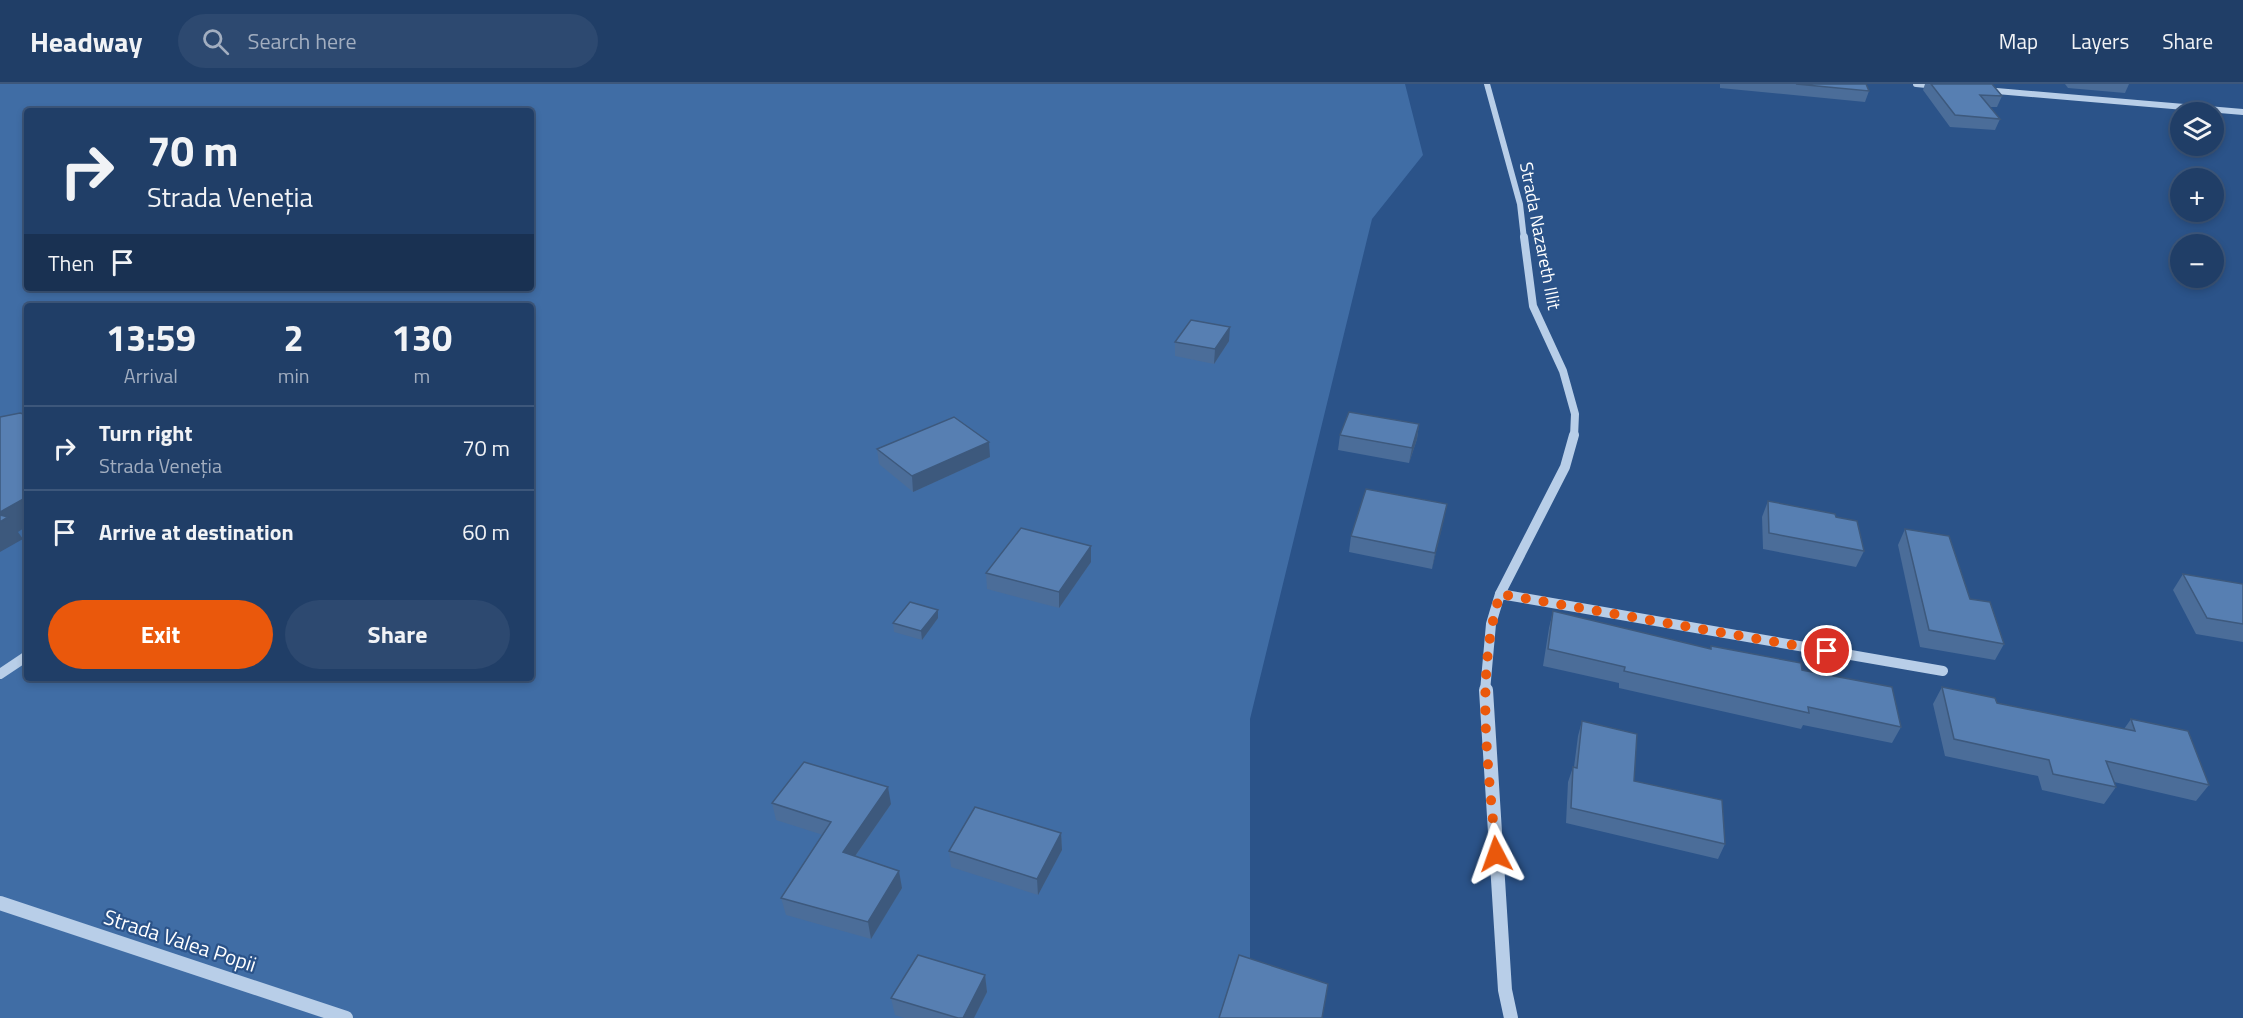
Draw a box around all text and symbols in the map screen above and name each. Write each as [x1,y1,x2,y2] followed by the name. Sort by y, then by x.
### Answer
[178,14,598,68] search box
[30,20,142,63] text: Headway
[247,24,357,58] text: Search here
[199,25,232,58] icon: search
[1999,25,2038,57] text: Map
[2071,25,2129,57] text: Layers
[2162,25,2213,57] text: Share
[2170,102,2224,288] map controls
[2170,102,2224,156] button: layers
[147,118,239,182] text: 70 m
[48,132,126,210] icon: right
[1513,160,1568,313] street label: Strada Nazareth Illit
[2170,168,2224,222] button: +
[147,176,313,217] text: Strada Veneția
[2170,234,2224,288] button: −
[48,246,94,280] text: Then
[106,246,139,279] icon: arrive
[106,310,196,365] text: 13:59
[284,310,304,365] text: 2
[392,310,452,365] text: 130
[124,360,178,391] text: Arrival
[278,360,310,391] text: min
[413,360,430,391] text: m
[99,416,193,450] text: Turn right
[462,431,510,465] text: 70 m
[48,432,81,465] icon: right
[99,450,222,481] text: Strada Veneția
[99,515,294,549] text: Arrive at destination
[462,515,510,549] text: 60 m
[48,516,81,549] icon: arrive
[48,600,273,669] button: Exit
[285,600,510,669] button: Share
[1801,625,1852,676] pin
[1810,634,1843,667] icon: arrive
[1464,822,1528,886] position arrow
[100,900,261,980] street label: Strada Valea Popii

